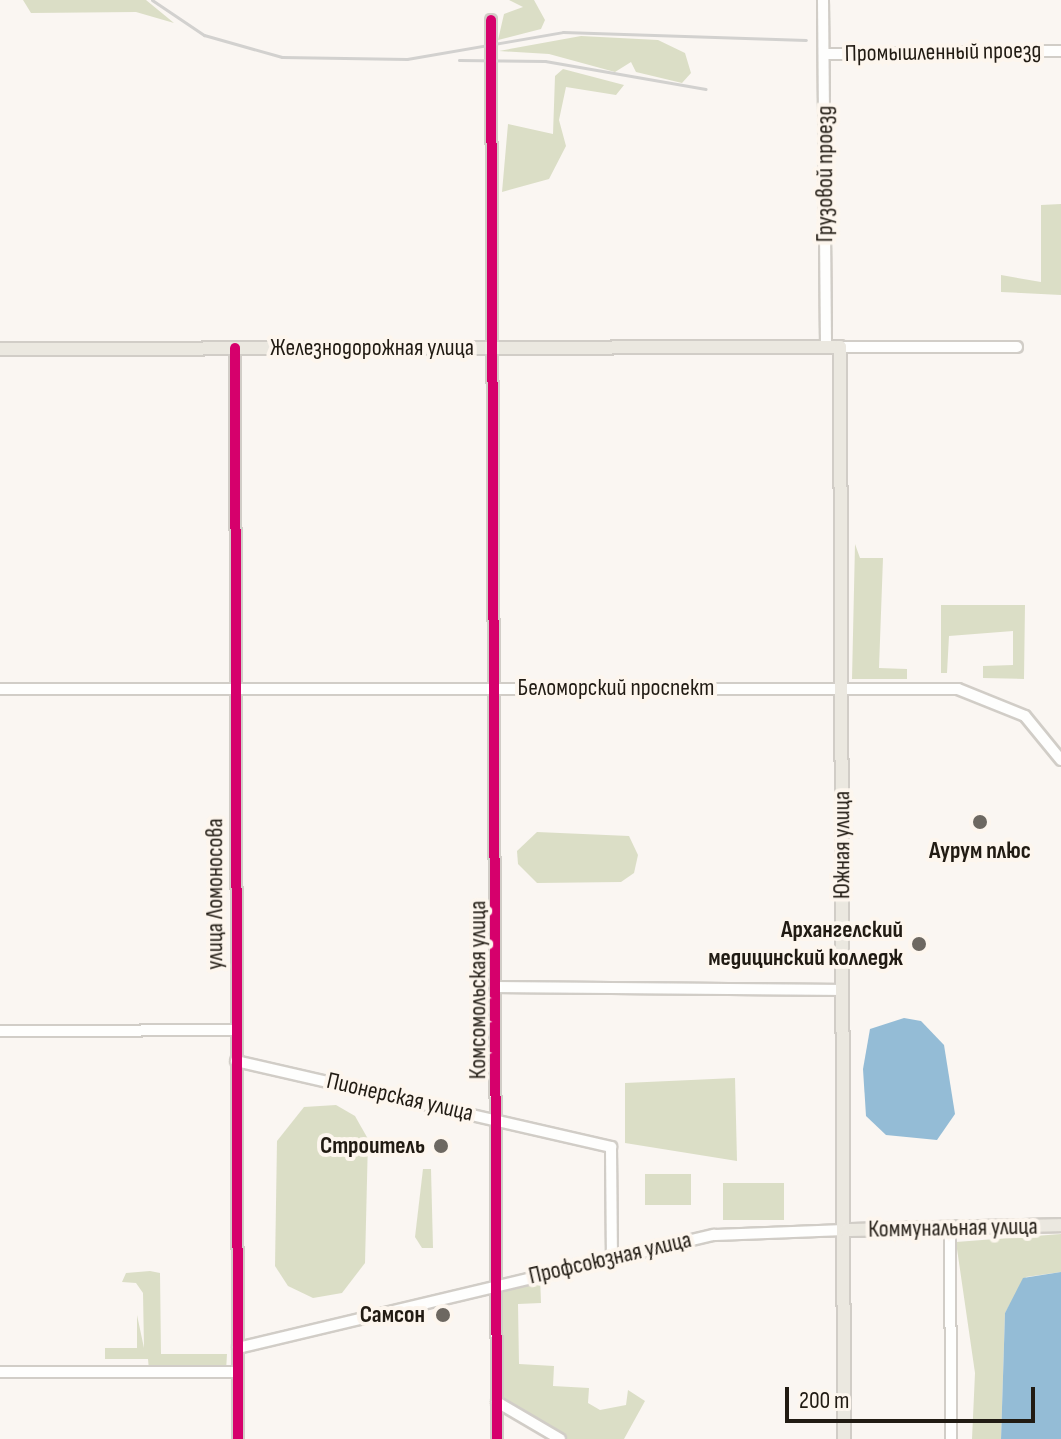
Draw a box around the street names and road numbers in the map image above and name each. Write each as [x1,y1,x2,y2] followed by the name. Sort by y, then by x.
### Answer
[844,36,1042,68] street label: Промышленный проезд
[811,106,839,242] street label: Грузовой проезд
[270,334,474,362] street label: Железнодорожная улица
[518,674,714,702] street label: Беломорский проспект
[828,791,856,899] street label: Южная улица
[201,818,229,970] street label: улица Ломоносова
[464,901,492,1079] street label: Комсомольская улица
[324,1066,476,1128] street label: Пионерская улица
[868,1212,1038,1244] street label: Коммунальная улица
[526,1225,694,1291] street label: Профсоюзная улица

